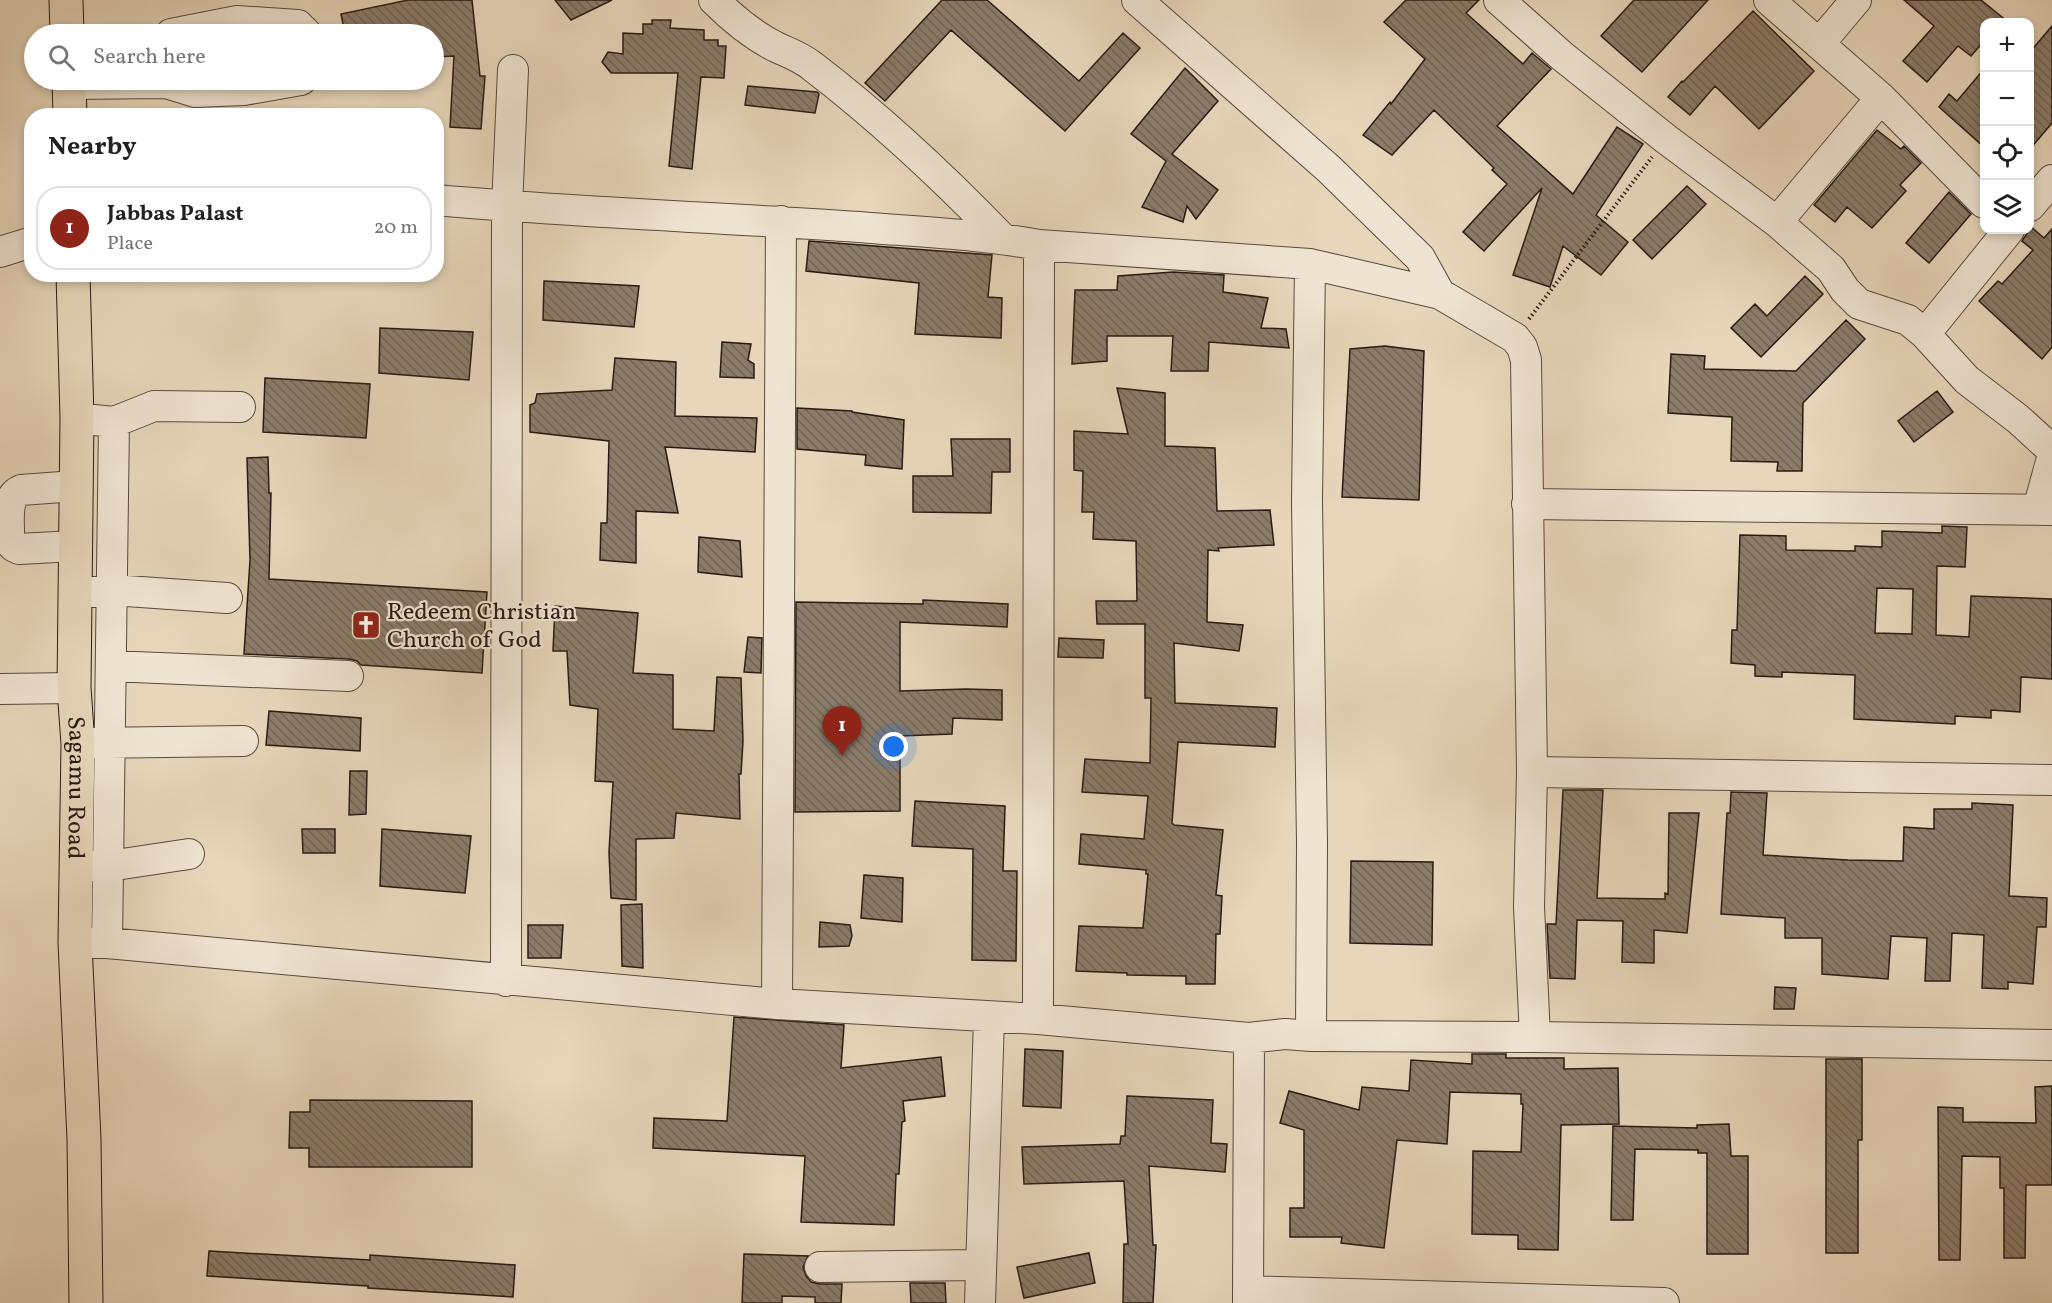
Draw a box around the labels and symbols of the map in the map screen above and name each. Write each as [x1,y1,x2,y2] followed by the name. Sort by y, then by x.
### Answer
[387,596,576,658] place label: Redeem Christian Church of God
[350,609,382,641] church icon: Redeem Christian Church of God
[822,706,862,756] pin: 1
[57,715,93,860] street label: Sagamu Road
[879,732,908,761] your location

